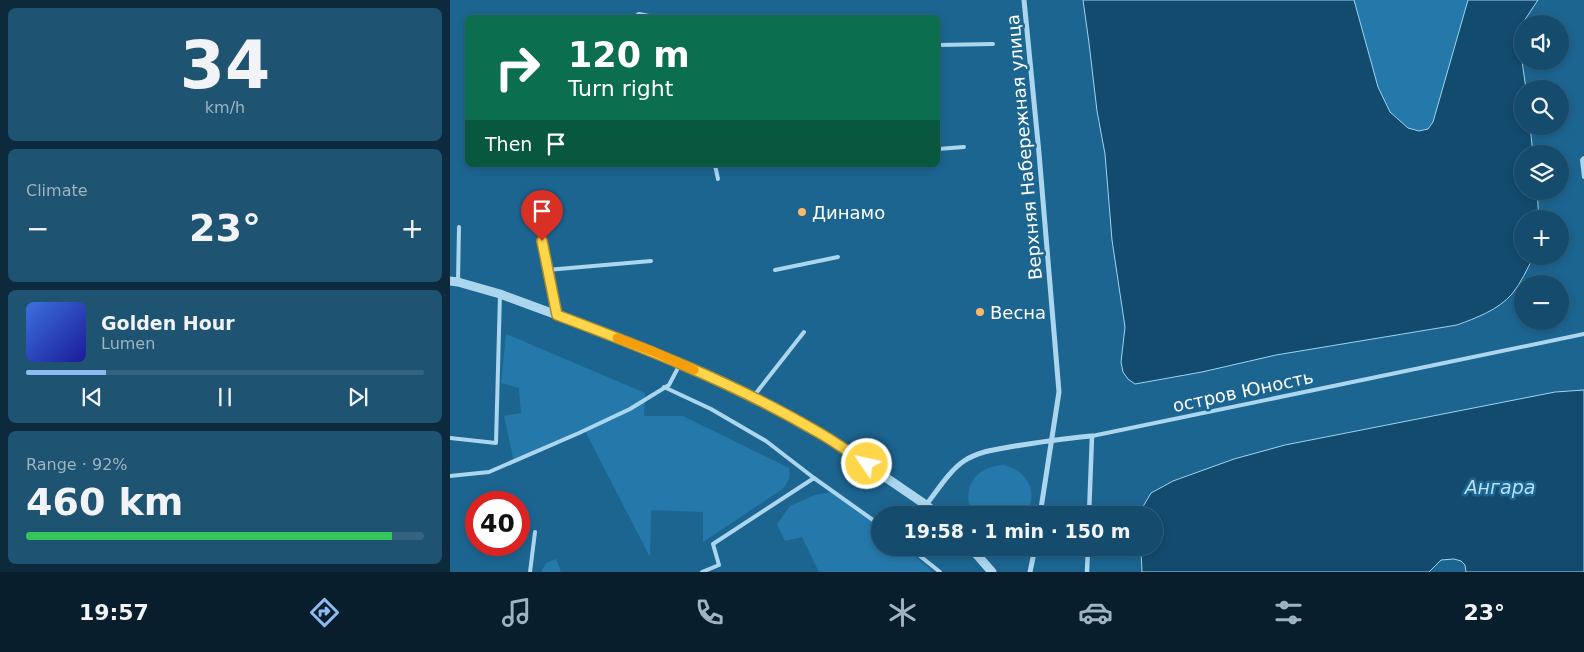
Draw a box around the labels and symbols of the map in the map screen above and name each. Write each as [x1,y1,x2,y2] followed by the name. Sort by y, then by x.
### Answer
[1002,13,1046,281] street label: Верхняя Набережная улица
[521,190,563,241] pin
[812,202,885,223] place label: Динамо
[796,206,808,218] marker: Динамо
[990,302,1046,323] place label: Весна
[974,306,986,318] marker: Весна
[1171,366,1315,416] street label: остров Юность
[840,437,892,489] position arrow
[1463,476,1535,498] water label: Ангара
[465,491,530,556] speed limit sign: 40

